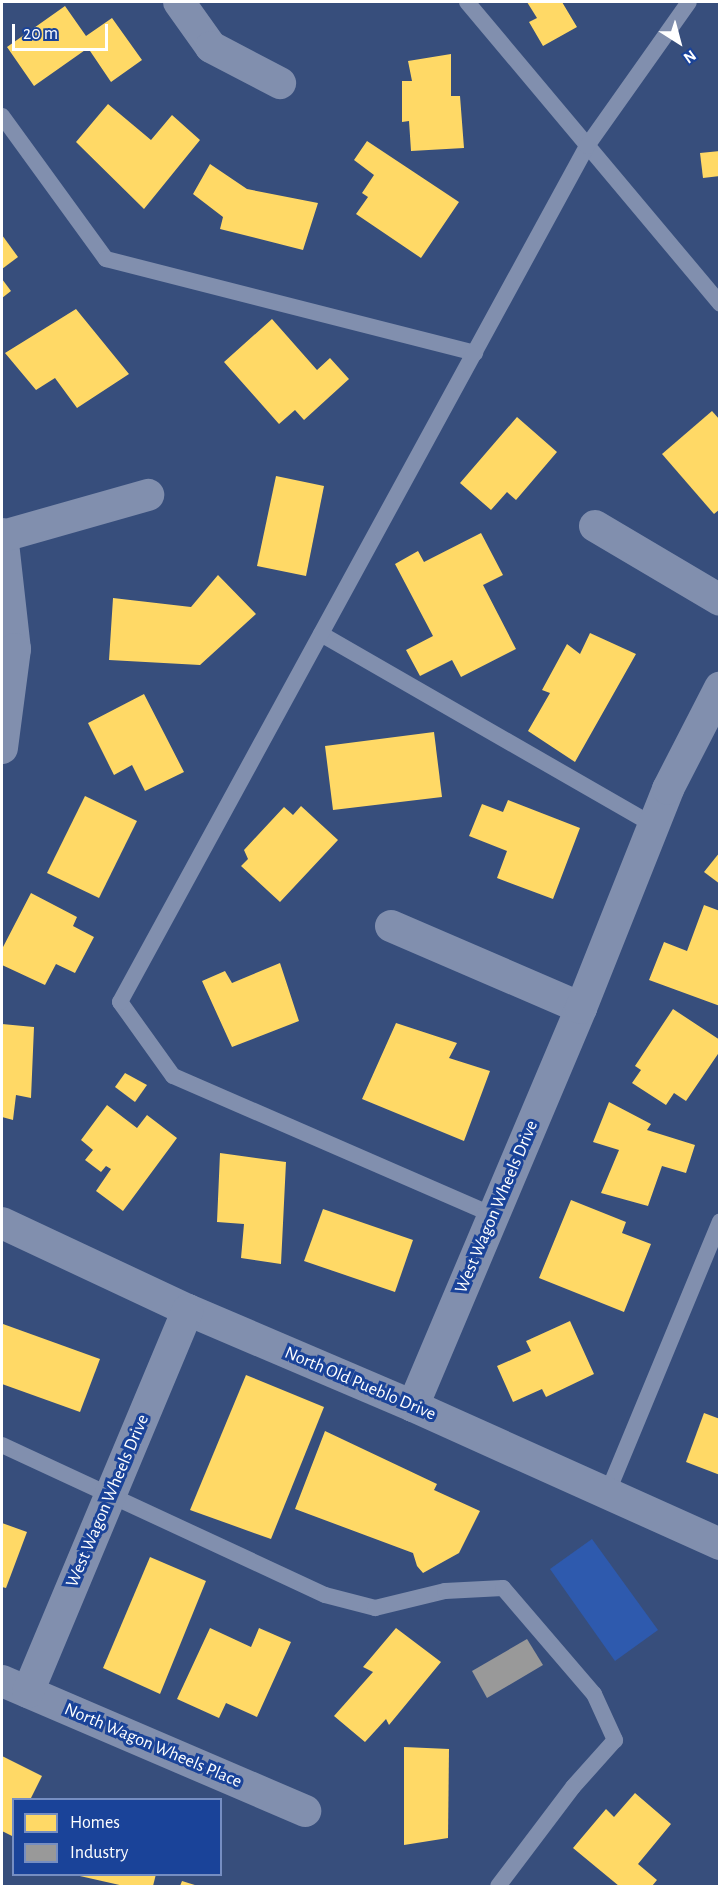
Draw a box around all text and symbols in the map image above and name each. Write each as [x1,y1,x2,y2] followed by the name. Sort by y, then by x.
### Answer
[15,12,111,50] scale bar
[649,12,709,72] north arrow
[23,25,58,43] text: 20 m
[680,47,699,66] text: N
[451,1117,543,1297] street label: West Wagon Wheels Drive
[281,1342,439,1426] street label: North Old Pueblo Drive
[62,1411,154,1591] street label: West Wagon Wheels Drive
[61,1699,245,1793] street label: North Wagon Wheels Place
[12,1798,222,1876] legend
[70,1814,120,1832] text: Homes
[70,1844,129,1862] text: Industry

